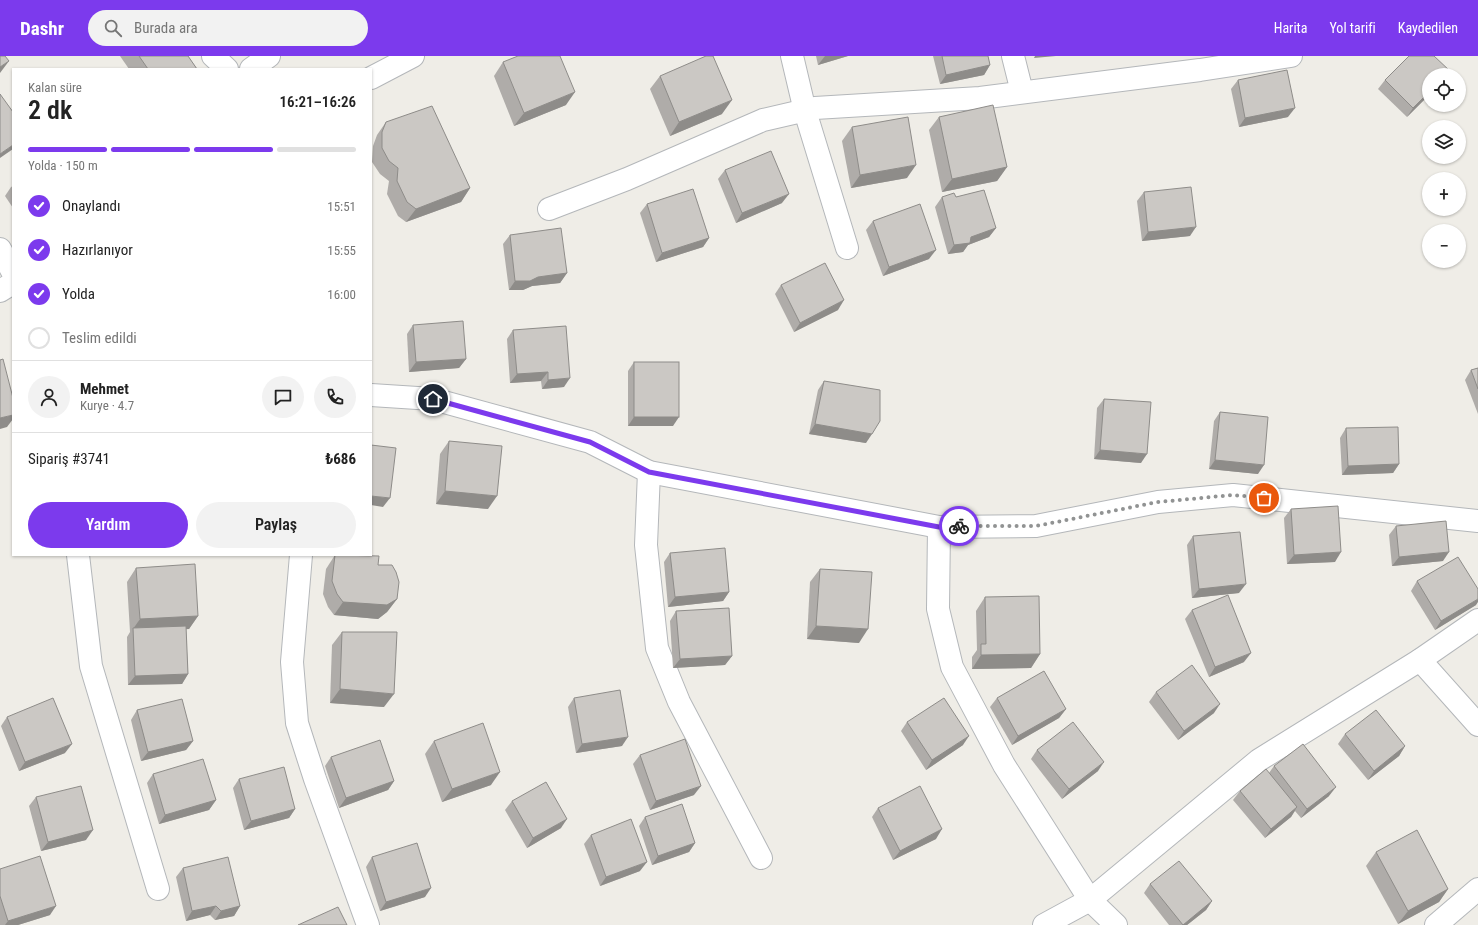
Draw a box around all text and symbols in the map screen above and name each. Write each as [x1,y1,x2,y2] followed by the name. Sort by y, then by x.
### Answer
[88,10,368,46] search box
[20,17,64,40] text: Dashr
[102,17,124,39] icon: search
[134,19,198,37] text: Burada ara
[1274,20,1307,36] text: Harita
[1329,20,1376,36] text: Yol tarifi
[1398,20,1458,36] text: Kaydedilen
[1422,68,1466,268] map controls
[1422,68,1466,112] button: locate
[28,80,82,95] text: Kalan süre
[279,93,356,111] text: 16:21–16:26
[28,95,72,125] text: 2 dk
[1422,120,1466,164] button: layers
[28,158,98,173] text: Yolda · 150 m
[1422,172,1466,216] button: +
[28,195,50,217] icon: check
[62,197,120,215] text: Onaylandı
[327,199,356,214] text: 15:51
[1422,224,1466,268] button: −
[28,239,50,261] icon: check
[62,241,133,259] text: Hazırlanıyor
[327,243,356,258] text: 15:55
[28,283,50,305] icon: check
[62,285,95,303] text: Yolda
[327,287,356,302] text: 16:00
[62,329,137,347] text: Teslim edildi
[28,376,70,418] button: person
[262,376,304,418] button: chat
[314,376,356,418] button: phone
[80,380,129,398] text: Mehmet
[416,382,450,416] pin
[422,388,444,410] icon: home
[80,398,134,413] text: Kurye · 4.7
[28,450,110,468] text: Sipariş #3741
[325,450,356,468] text: ₺686
[1247,481,1281,515] pin
[1253,487,1275,509] icon: bag
[28,502,188,548] button: Yardım
[196,502,356,548] button: Paylaş
[939,506,979,546] courier
[948,515,970,537] icon: bike

